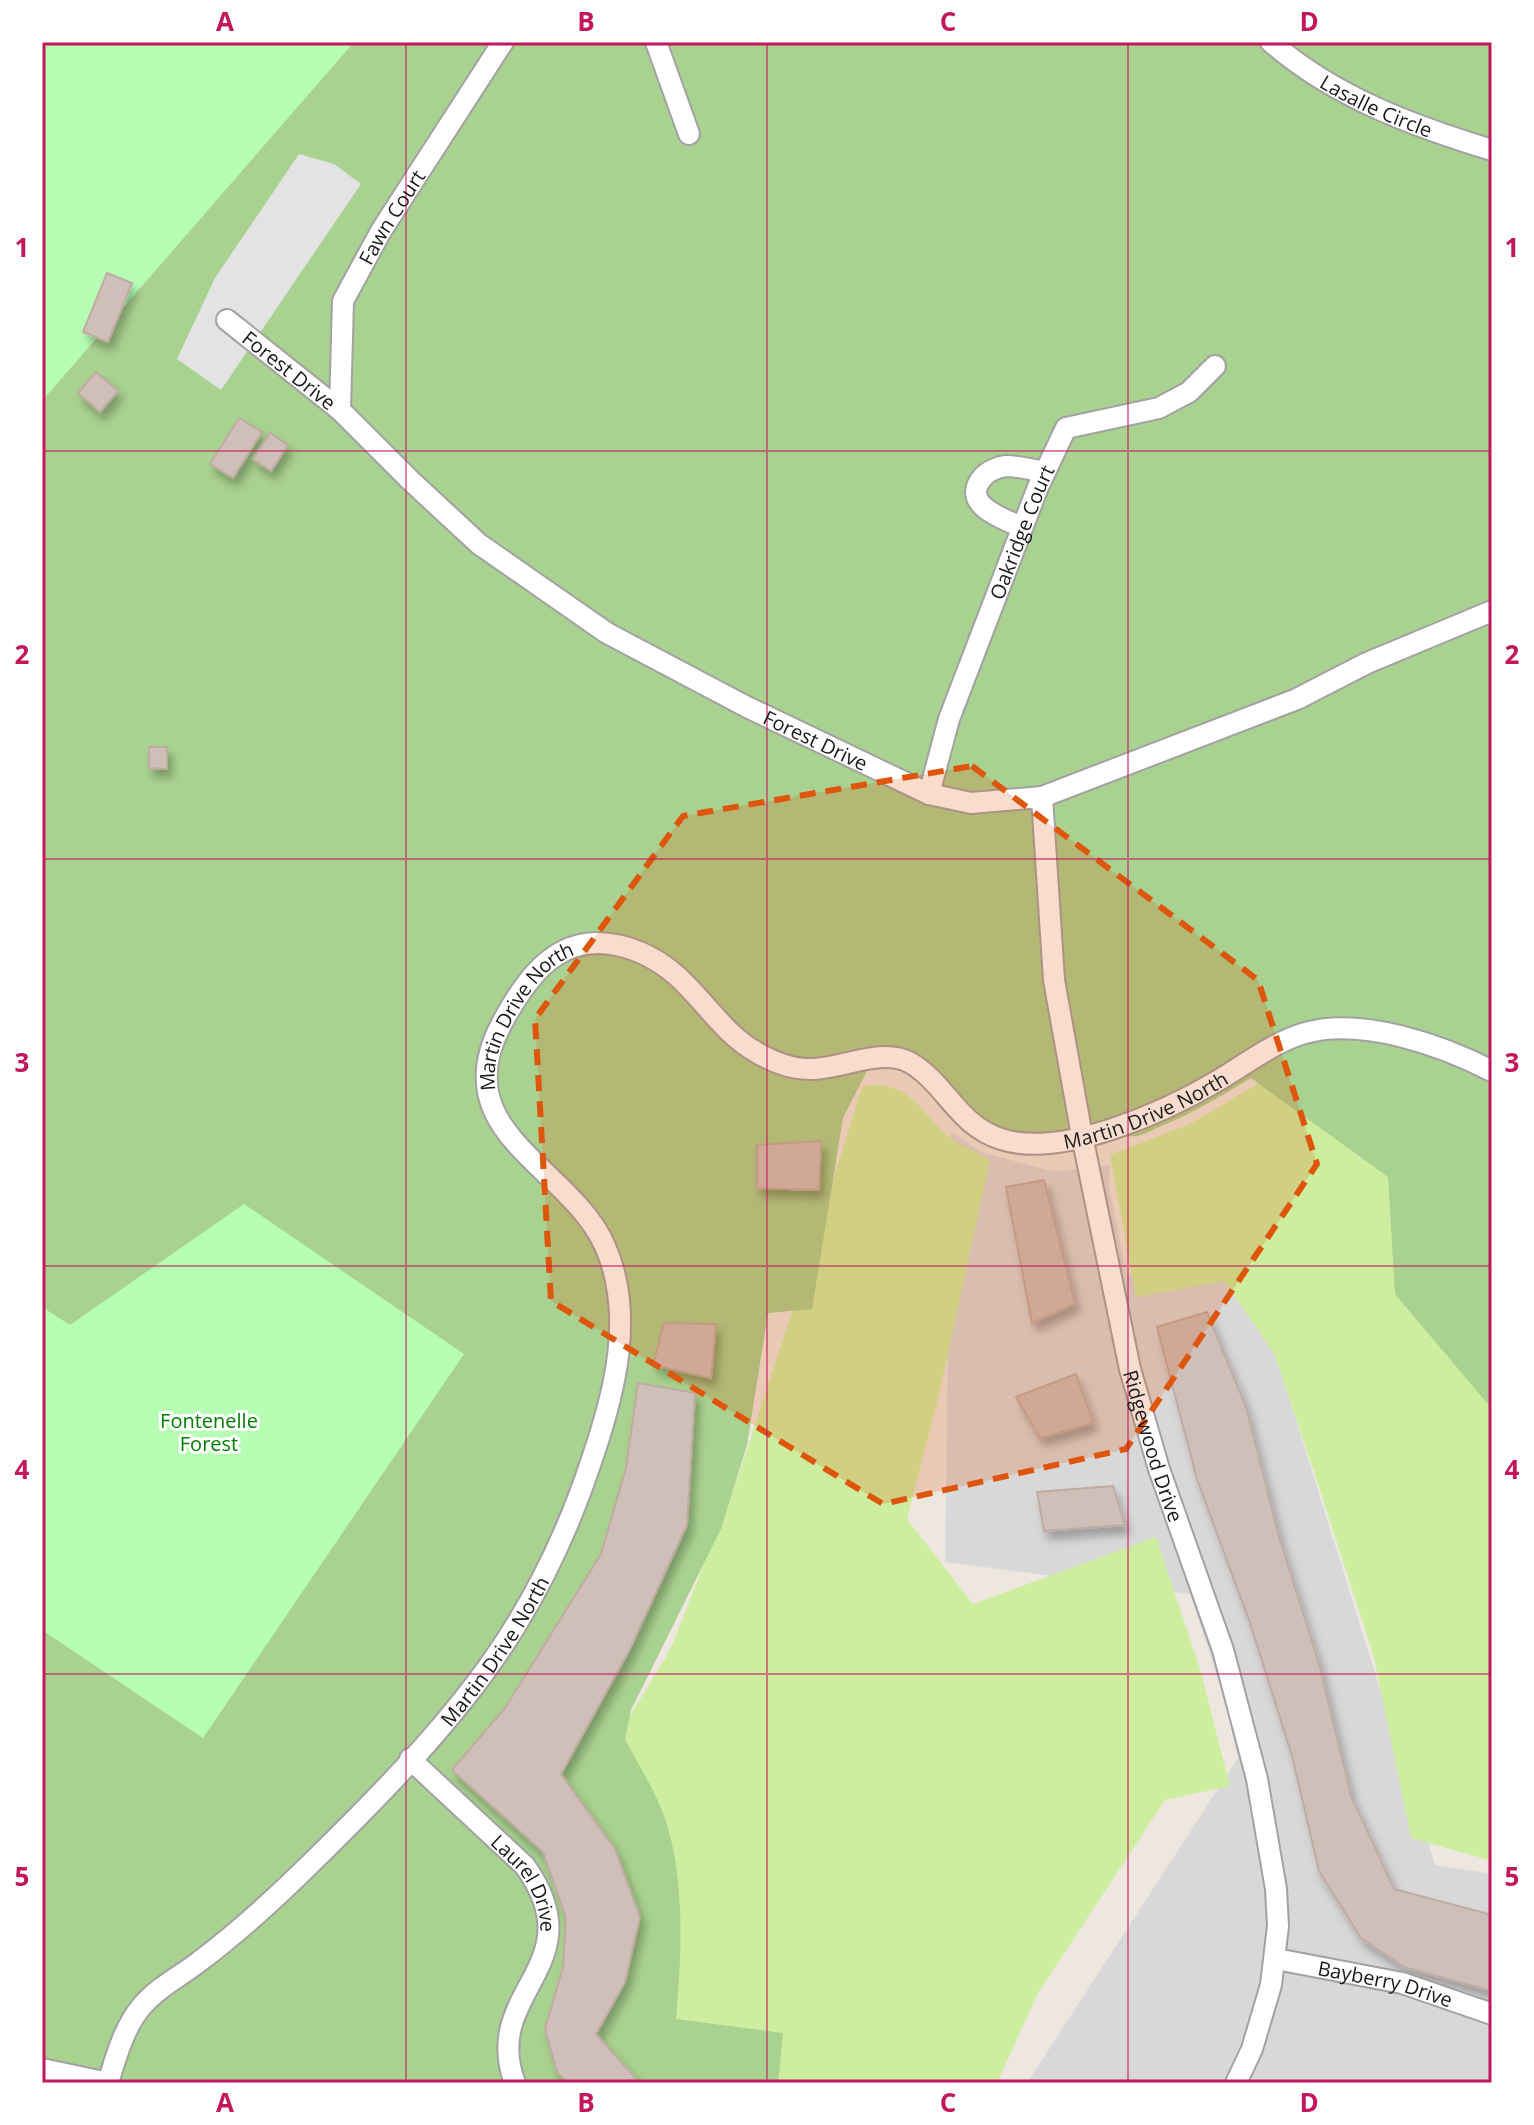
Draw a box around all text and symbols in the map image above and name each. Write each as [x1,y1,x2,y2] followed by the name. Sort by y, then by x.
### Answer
[216,3,234,39] text: A
[577,3,595,39] text: B
[940,3,956,39] text: C
[1299,3,1319,39] text: D
[1315,68,1436,143] street label: Lasalle Circle
[352,164,431,269] street label: Fawn Court
[15,229,29,265] text: 1
[1505,229,1519,265] text: 1
[237,324,342,415] street label: Forest Drive
[983,460,1060,603] street label: Oakridge Court
[15,636,30,672] text: 2
[1505,636,1520,672] text: 2
[759,703,872,776] street label: Forest Drive
[473,935,577,1092] street label: Martin Drive North
[15,1044,29,1080] text: 3
[1505,1044,1519,1080] text: 3
[1061,1064,1233,1155] street label: Martin Drive North
[1117,1367,1190,1525] street label: Ridgewood Drive
[160,1407,258,1457] park label: Fontenelle Forest
[15,1451,30,1487] text: 4
[1505,1451,1520,1487] text: 4
[434,1571,555,1732] street label: Martin Drive North
[486,1828,562,1932] street label: Laurel Drive
[15,1858,29,1894] text: 5
[1505,1858,1519,1894] text: 5
[1316,1954,1456,2013] street label: Bayberry Drive
[216,2084,234,2120] text: A
[577,2084,595,2120] text: B
[940,2084,956,2120] text: C
[1299,2084,1319,2120] text: D

